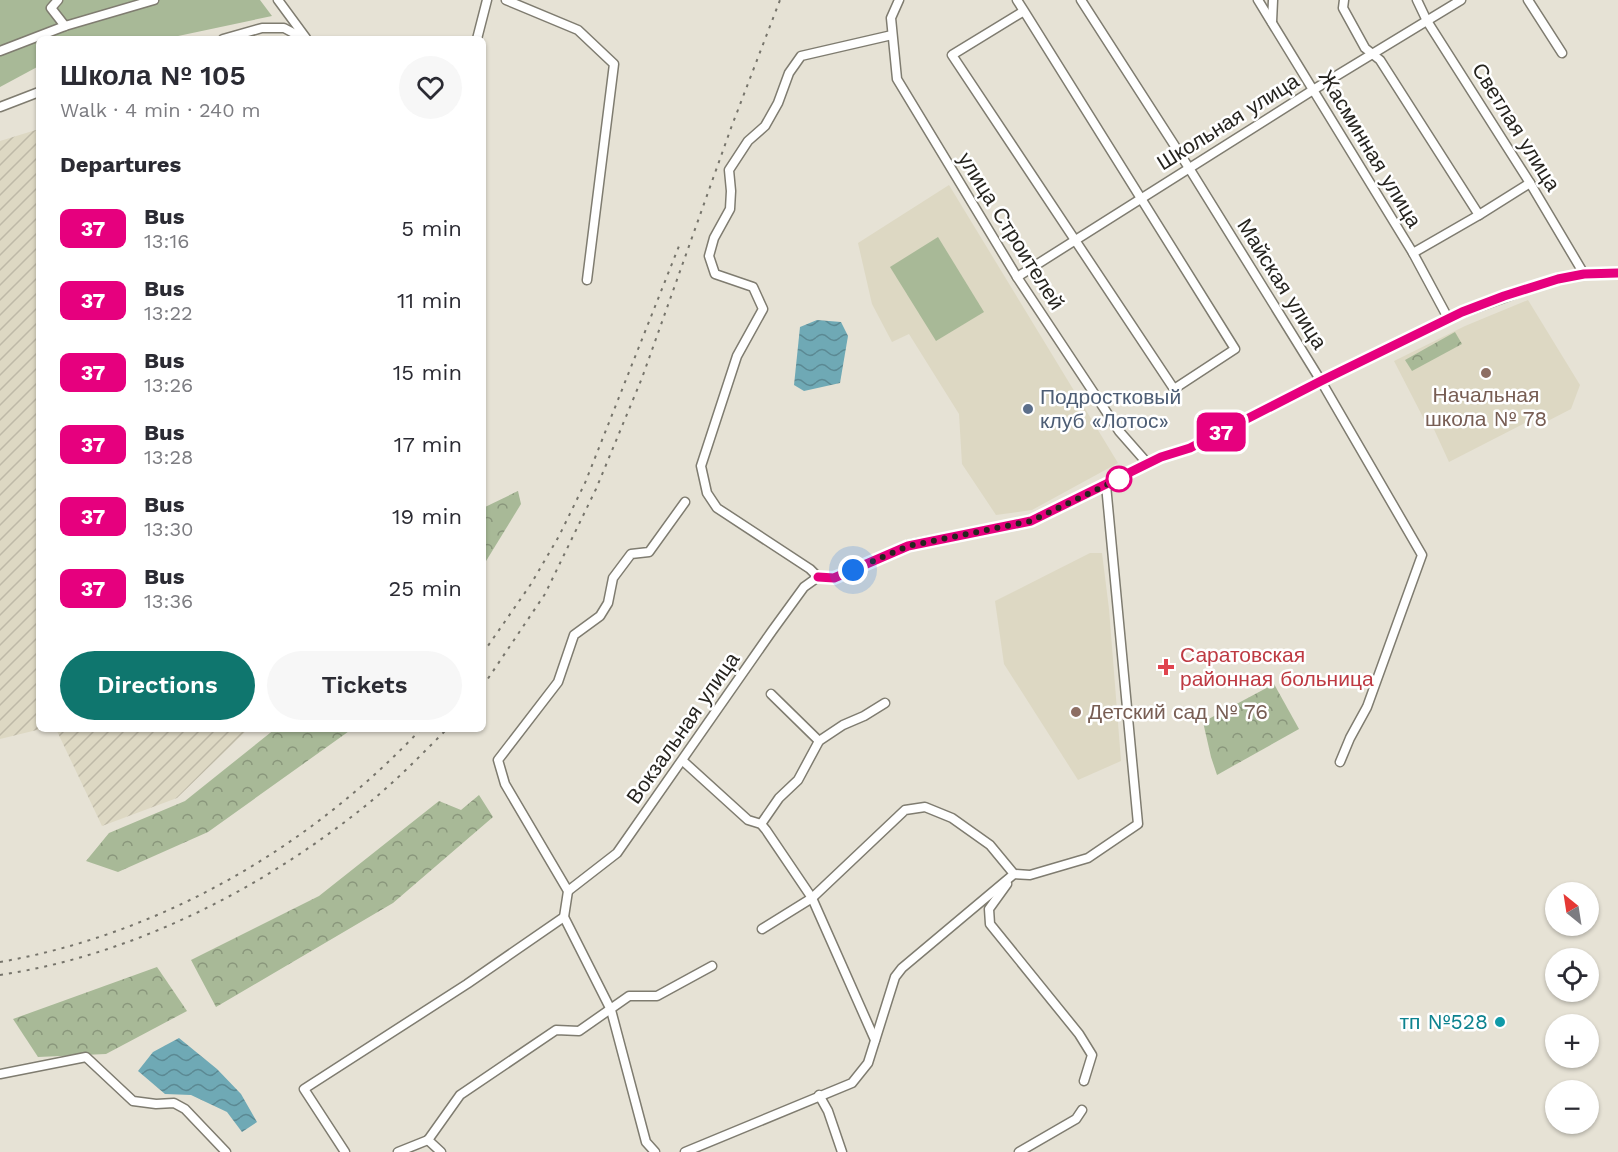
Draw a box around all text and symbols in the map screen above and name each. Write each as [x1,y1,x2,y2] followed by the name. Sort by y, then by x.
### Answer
[399,56,462,119] button: heart
[1467,58,1566,196] street label: Светлая улица
[60,59,246,92] text: Школа № 105
[1314,66,1427,232] street label: Жасминная улица
[1152,68,1304,175] street label: Школьная улица
[60,98,260,122] text: Walk · 4 min · 240 m
[953,147,1070,314] street label: улица Строителей
[60,152,181,177] text: Departures
[144,204,184,229] text: Bus
[1232,214,1333,354] street label: Майская улица
[81,216,105,241] text: 37
[401,216,462,241] text: 5 min
[144,229,189,253] text: 13:16
[144,276,184,301] text: Bus
[81,288,105,313] text: 37
[397,288,462,313] text: 11 min
[144,301,193,325] text: 13:22
[144,348,184,373] text: Bus
[81,360,105,385] text: 37
[393,360,462,385] text: 15 min
[1479,366,1493,380] marker: Начальная школа № 78
[144,373,193,397] text: 13:26
[1425,382,1547,431] place label: Начальная школа № 78
[1040,384,1181,433] place label: Подростковый клуб «Лотос»
[1021,402,1035,416] marker: Подростковый клуб «Лотос»
[1194,412,1248,452] line badge: 37
[144,420,184,445] text: Bus
[1209,420,1233,445] text: 37
[81,432,105,457] text: 37
[394,432,462,457] text: 17 min
[144,445,193,469] text: 13:28
[1106,466,1132,492] unlabelled marker
[144,492,184,517] text: Bus
[81,504,105,529] text: 37
[392,504,462,529] text: 19 min
[144,517,193,541] text: 13:30
[838,555,868,585] your location
[144,564,184,589] text: Bus
[81,576,105,601] text: 37
[388,576,462,601] text: 25 min
[144,589,193,613] text: 13:36
[1180,642,1374,691] place label: Саратовская районная больница
[621,647,744,808] street label: Вокзальная улица
[60,651,255,720] button: Directions
[267,651,462,720] button: Tickets
[1157,658,1175,676] marker: Саратовская районная больница
[1088,699,1268,724] place label: Детский сад № 76
[1069,705,1083,719] marker: Детский сад № 76
[1545,882,1599,936] north arrow
[1545,882,1599,1134] map controls
[1545,948,1599,1002] button: locate
[1399,1009,1488,1034] place label: тп №528
[1545,1014,1599,1068] button: +
[1493,1015,1507,1029] marker: тп №528
[1545,1080,1599,1134] button: −

